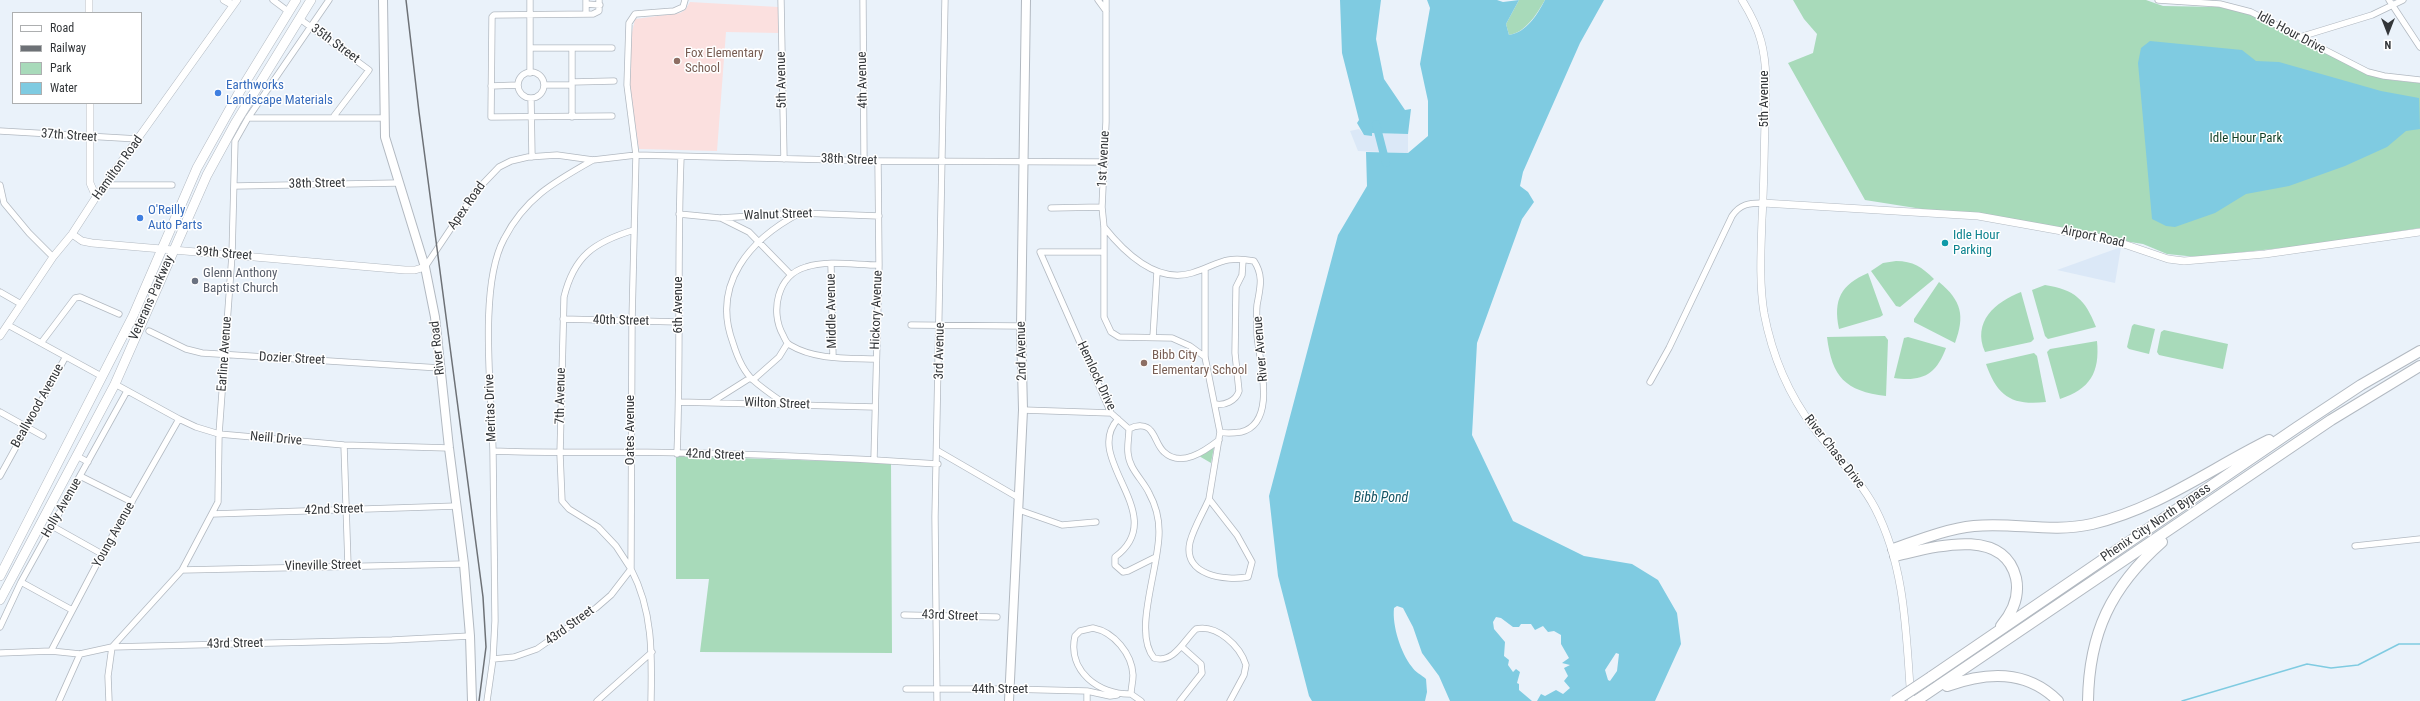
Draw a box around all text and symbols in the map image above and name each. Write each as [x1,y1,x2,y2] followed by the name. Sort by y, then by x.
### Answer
[2254,8,2328,58] street label: Idle Hour Drive
[12,12,142,104] legend
[2368,12,2408,52] north arrow
[50,21,74,35] text: Road
[308,21,362,67] street label: 35th Street
[2385,38,2391,51] text: N
[50,41,86,55] text: Railway
[685,46,763,77] place label: Fox Elementary School
[774,51,790,109] street label: 5th Avenue
[855,51,871,109] street label: 4th Avenue
[672,56,682,66] marker: Fox Elementary School
[50,61,71,75] text: Park
[1757,71,1773,127] street label: 5th Avenue
[226,78,333,109] place label: Earthworks Landscape Materials
[50,81,78,95] text: Water
[213,88,223,98] marker: Earthworks Landscape Materials
[40,126,98,146] street label: 37th Street
[1095,130,1113,188] street label: 1st Avenue
[2210,131,2282,147] park label: Idle Hour Park
[89,133,147,203] street label: Hamilton Road
[821,151,877,169] street label: 38th Street
[289,176,345,192] street label: 38th Street
[445,179,489,233] street label: Apex Road
[148,203,202,234] place label: O'Reilly Auto Parts
[743,206,813,224] street label: Walnut Street
[135,213,145,223] marker: O'Reilly Auto Parts
[2060,223,2126,251] street label: Airport Road
[1953,228,2000,259] place label: Idle Hour Parking
[1940,238,1950,248] marker: Idle Hour Parking
[195,244,253,264] street label: 39th Street
[126,253,178,343] street label: Veterans Parkway
[203,266,278,297] place label: Glenn Anthony Baptist Church
[868,270,886,350] street label: Hickory Avenue
[824,273,840,349] street label: Middle Avenue
[190,276,200,286] marker: Glenn Anthony Baptist Church
[671,277,687,333] street label: 6th Avenue
[593,313,649,329] street label: 40th Street
[215,316,235,392] street label: Earline Avenue
[1250,316,1272,382] street label: River Avenue
[427,320,449,376] street label: River Road
[1014,321,1030,381] street label: 2nd Avenue
[932,322,948,380] street label: 3rd Avenue
[1073,339,1119,413] street label: Hemlock Drive
[1152,348,1247,379] place label: Bibb City Elementary School
[259,349,325,369] street label: Dozier Street
[1139,358,1149,368] marker: Bibb City Elementary School
[8,361,68,451] street label: Beallwood Avenue
[553,367,569,425] street label: 7th Avenue
[482,374,500,442] street label: Meritas Drive
[623,395,639,465] street label: Oates Avenue
[744,395,810,413] street label: Wilton Street
[1800,412,1868,492] street label: River Chase Drive
[249,429,303,449] street label: Neill Drive
[685,446,745,464] street label: 42nd Street
[39,475,85,541] street label: Holly Avenue
[2098,480,2214,566] street label: Phenix City North Bypass
[1354,490,1408,506] water label: Bibb Pond
[90,500,138,570] street label: Young Avenue
[304,501,364,519] street label: 42nd Street
[285,558,361,574] street label: Vineville Street
[543,603,597,649] street label: 43rd Street
[921,607,979,625] street label: 43rd Street
[207,636,263,652] street label: 43rd Street
[972,682,1028,698] street label: 44th Street

